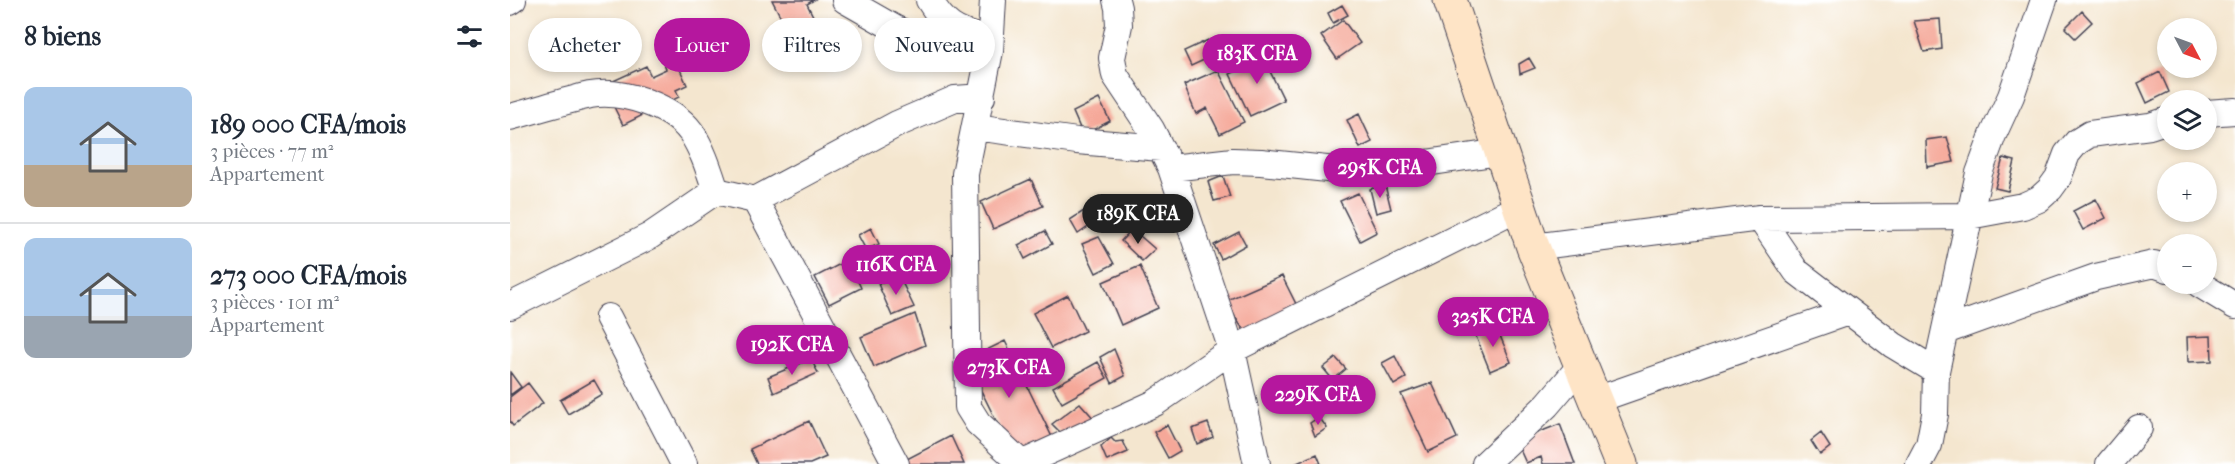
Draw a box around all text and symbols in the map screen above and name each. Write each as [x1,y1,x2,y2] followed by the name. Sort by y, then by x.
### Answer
[528,18,642,72] chip: Acheter
[654,18,750,72] chip: Louer
[762,18,862,72] chip: Filtres
[874,18,995,72] chip: Nouveau
[2157,18,2217,78] north arrow
[2157,18,2217,294] map controls
[453,20,486,53] icon: filters
[24,21,101,52] text: 8 biens
[1195,34,1319,85] pin: 183K CFA
[1216,42,1298,65] text: 183K CFA
[2157,90,2217,150] button: layers
[210,109,406,140] text: 189 000 CFA/mois
[72,111,144,183] icon: home
[210,140,333,163] text: 3 pièces · 77 m²
[1318,148,1442,199] pin: 295K CFA
[1337,156,1423,179] text: 295K CFA
[2157,162,2217,222] button: +
[210,163,325,186] text: Appartement
[1076,194,1200,245] pin: 189K CFA
[1096,202,1180,225] text: 189K CFA
[2157,234,2217,294] button: −
[834,245,958,296] pin: 116K CFA
[856,253,936,276] text: 116K CFA
[210,260,407,291] text: 273 000 CFA/mois
[72,262,144,334] icon: home
[210,291,339,314] text: 3 pièces · 101 m²
[1431,297,1555,348] pin: 325K CFA
[1452,305,1534,328] text: 325K CFA
[210,314,325,337] text: Appartement
[730,325,854,376] pin: 192K CFA
[750,333,834,356] text: 192K CFA
[947,348,1071,399] pin: 273K CFA
[967,356,1051,379] text: 273K CFA
[1256,375,1380,426] pin: 229K CFA
[1275,383,1361,406] text: 229K CFA

